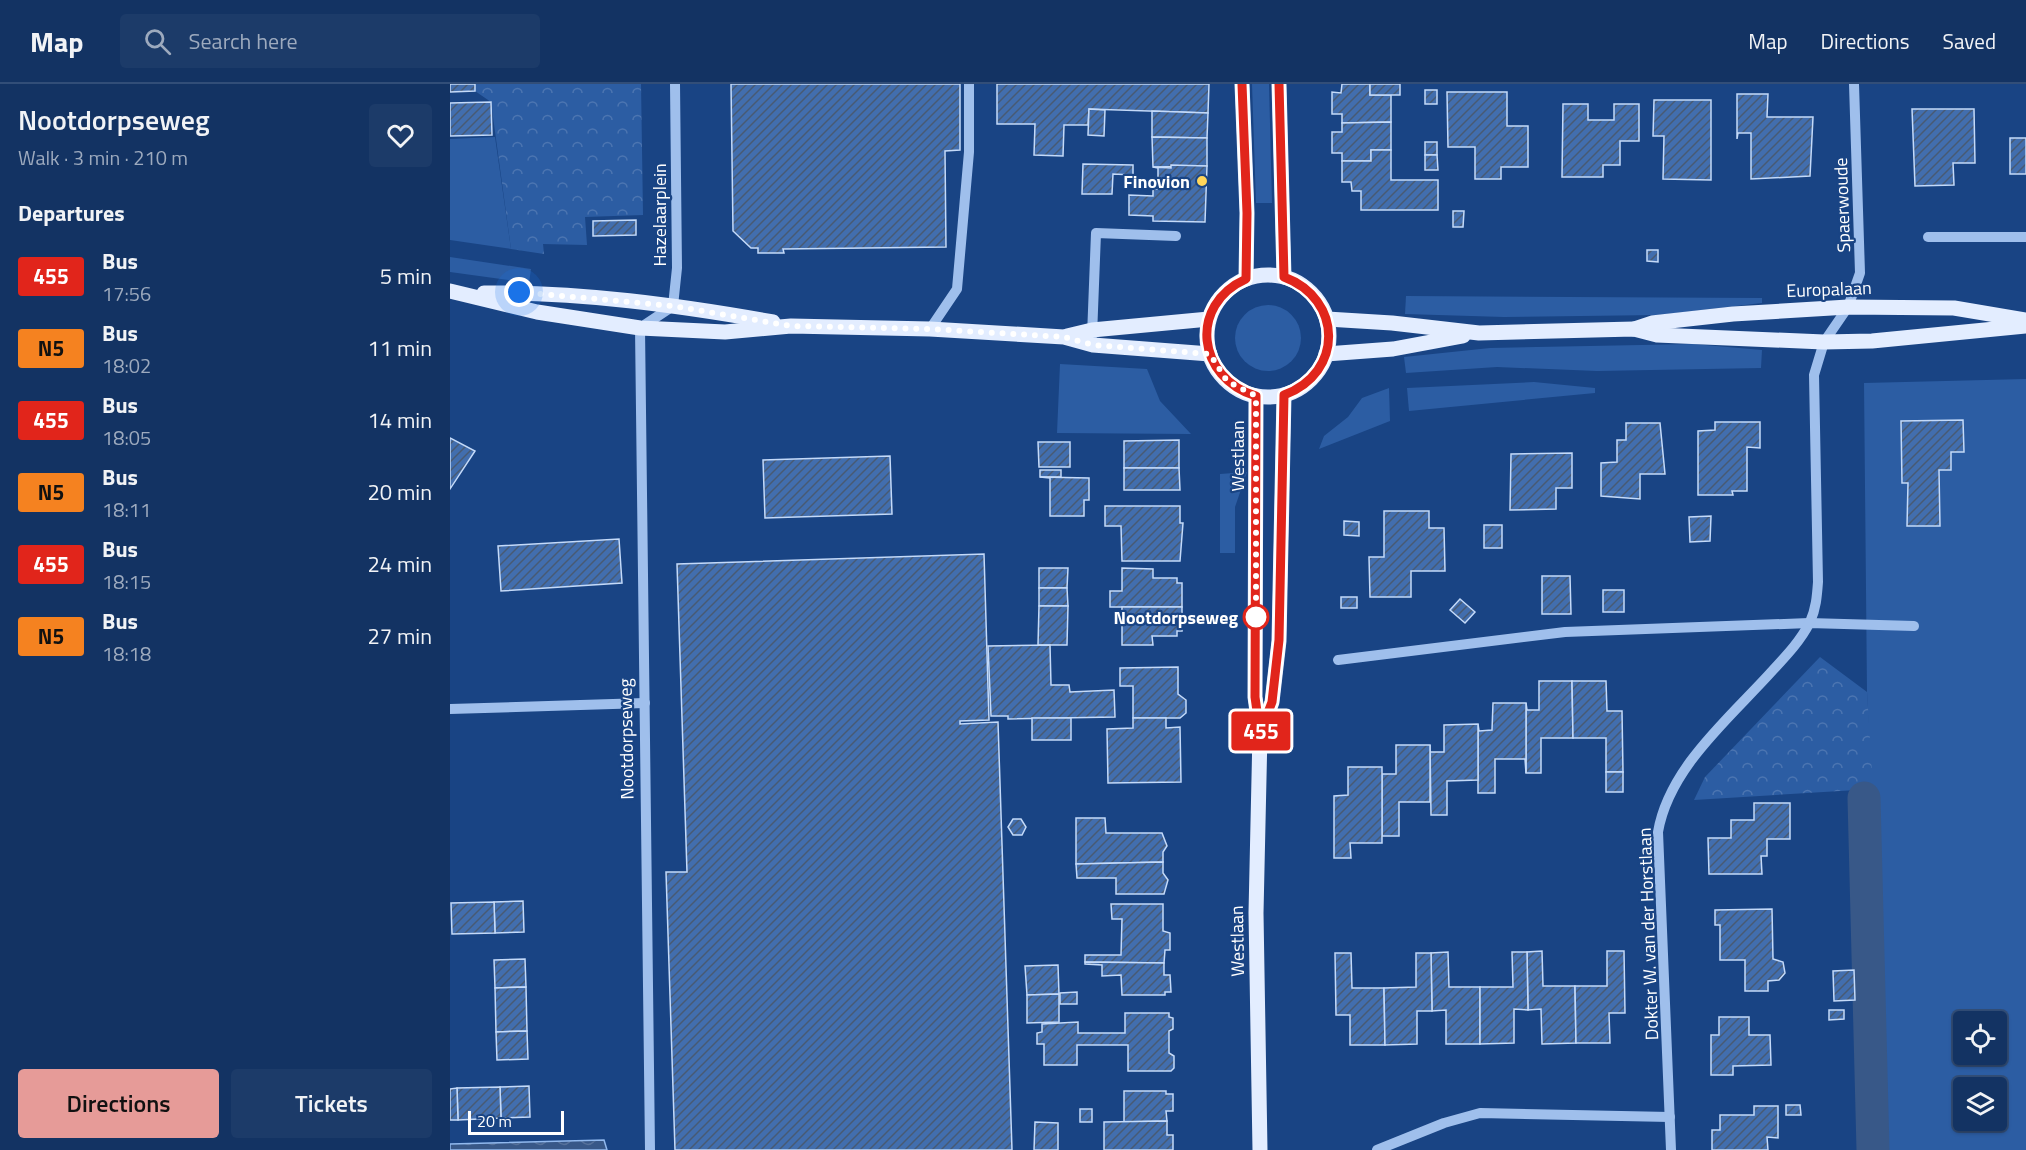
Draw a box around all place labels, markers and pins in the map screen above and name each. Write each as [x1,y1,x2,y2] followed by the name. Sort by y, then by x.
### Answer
[1123,168,1190,195] place label: Finovion
[1195,174,1209,188] marker: Finovion
[1114,604,1238,631] place label: Nootdorpseweg
[1243,604,1269,630] marker: Nootdorpseweg

